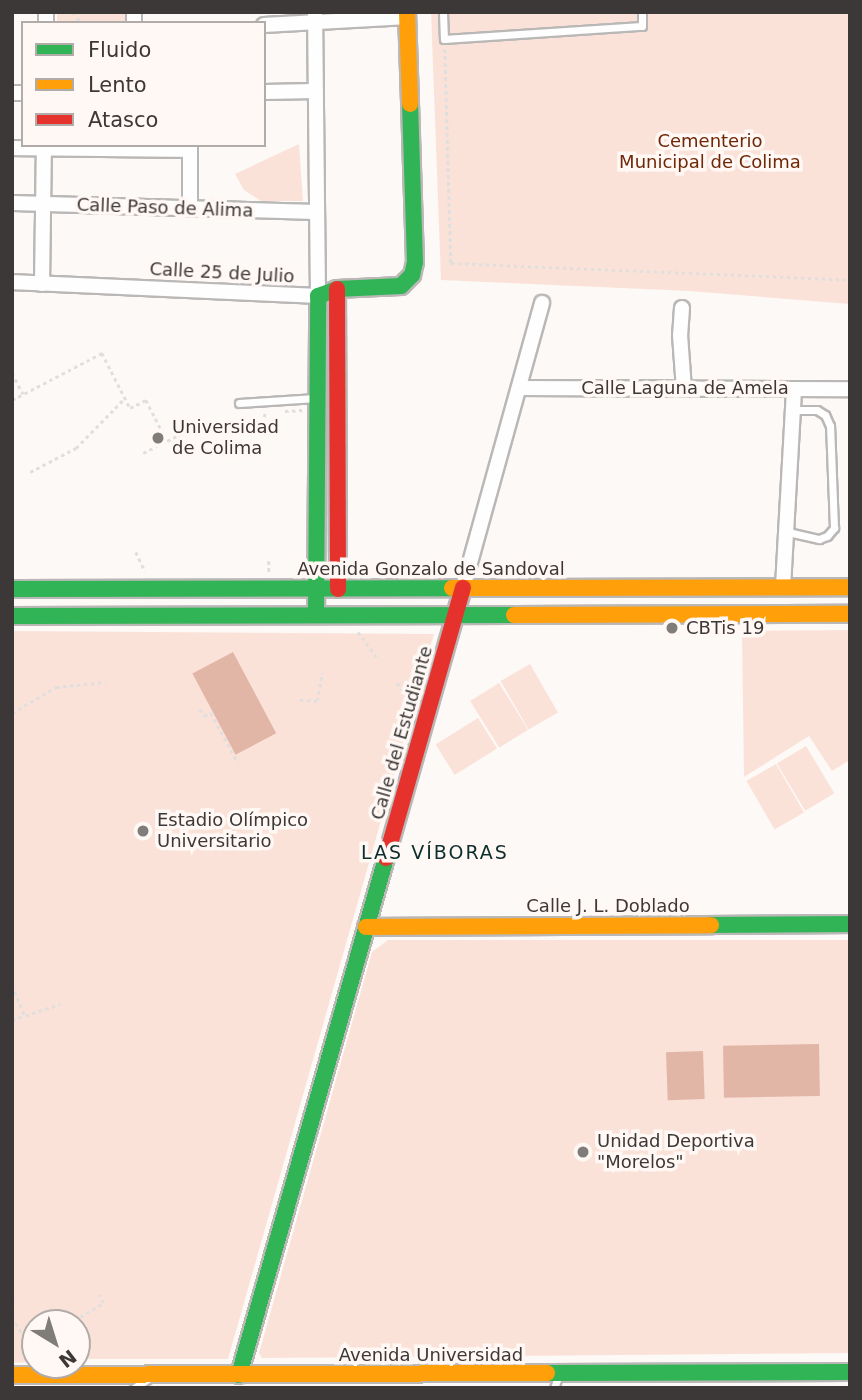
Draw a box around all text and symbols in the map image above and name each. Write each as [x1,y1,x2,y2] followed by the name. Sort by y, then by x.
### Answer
[21,21,266,147] legend
[88,38,151,62] text: Fluido
[88,73,147,97] text: Lento
[88,108,158,132] text: Atasco
[619,131,801,174] park label: Cementerio Municipal de Colima
[76,194,254,222] street label: Calle Paso de Alima
[149,258,295,288] street label: Calle 25 de Julio
[581,377,789,399] street label: Calle Laguna de Amela
[172,417,279,460] place label: Universidad de Colima
[150,430,166,446] marker: Universidad de Colima
[297,558,565,580] street label: Avenida Gonzalo de Sandoval
[686,617,764,639] place label: CBTis 19
[664,620,680,636] marker: CBTis 19
[367,644,437,822] street label: Calle del Estudiante
[157,810,308,852] place label: Estadio Olímpico Universitario
[135,823,151,839] marker: Estadio Olímpico Universitario
[362,842,508,864] district label: LAS VÍBORAS
[526,895,690,917] street label: Calle J. L. Doblado
[597,1131,755,1174] place label: Unidad Deportiva "Morelos"
[575,1144,591,1160] marker: Unidad Deportiva "Morelos"
[21,1309,91,1379] north arrow
[339,1344,523,1366] street label: Avenida Universidad
[55,1345,81,1373] text: N

